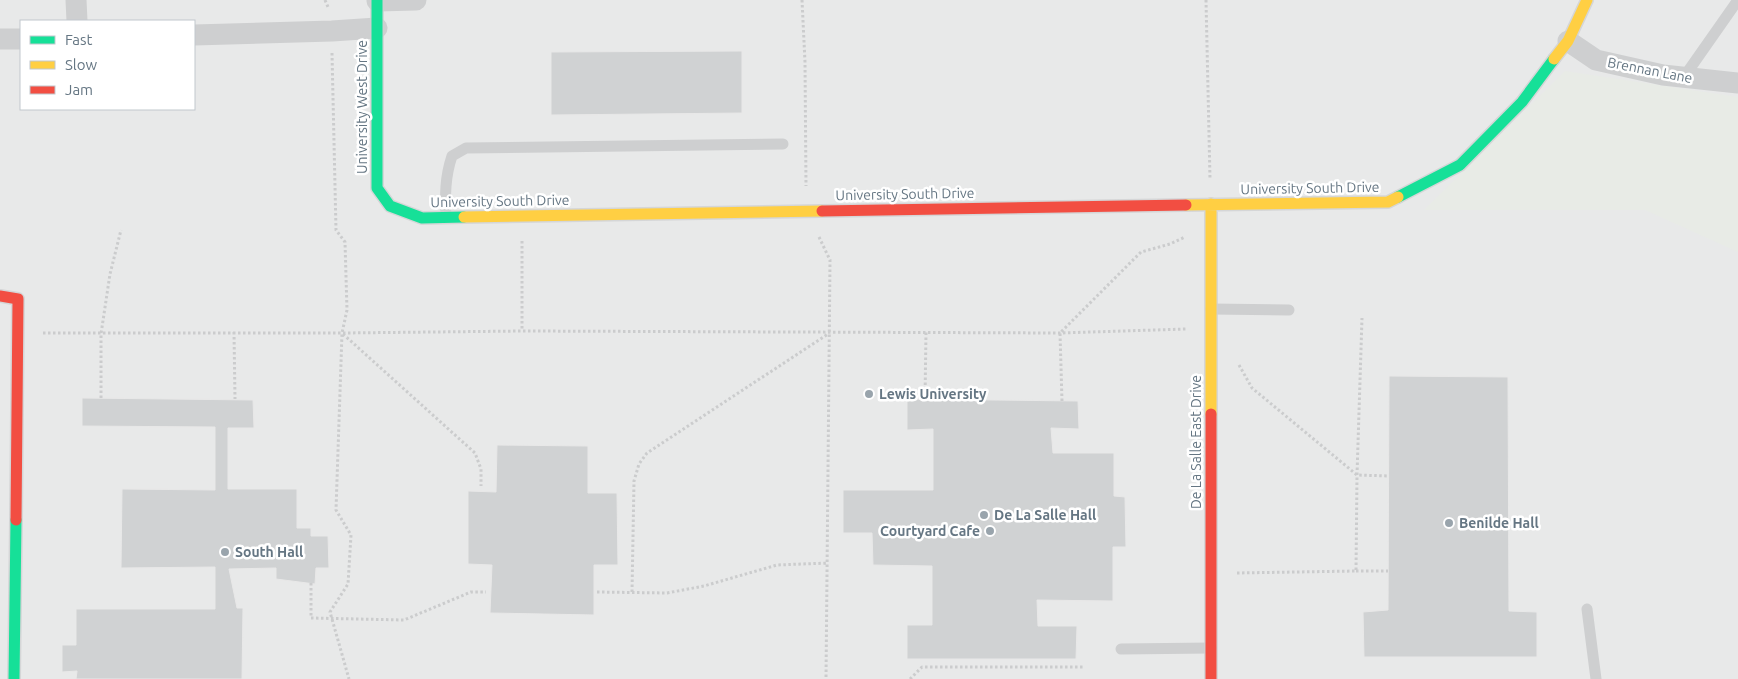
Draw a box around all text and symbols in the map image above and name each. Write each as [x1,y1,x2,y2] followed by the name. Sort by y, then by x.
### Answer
[20,20,195,110] legend
[65,31,93,48] text: Fast
[354,40,370,174] street label: University West Drive
[1606,54,1694,86] street label: Brennan Lane
[65,56,98,73] text: Slow
[65,81,93,98] text: Jam
[1240,179,1380,197] street label: University South Drive
[835,185,975,203] street label: University South Drive
[430,192,570,210] street label: University South Drive
[1188,375,1204,509] street label: De La Salle East Drive
[879,386,987,402] place label: Lewis University
[863,388,875,400] marker: Lewis University
[994,507,1096,523] place label: De La Salle Hall
[978,509,990,521] marker: De La Salle Hall
[1459,515,1539,531] place label: Benilde Hall
[1443,517,1455,529] marker: Benilde Hall
[880,523,980,539] place label: Courtyard Cafe
[984,525,996,537] marker: Courtyard Cafe
[235,544,303,560] place label: South Hall
[219,546,231,558] marker: South Hall

